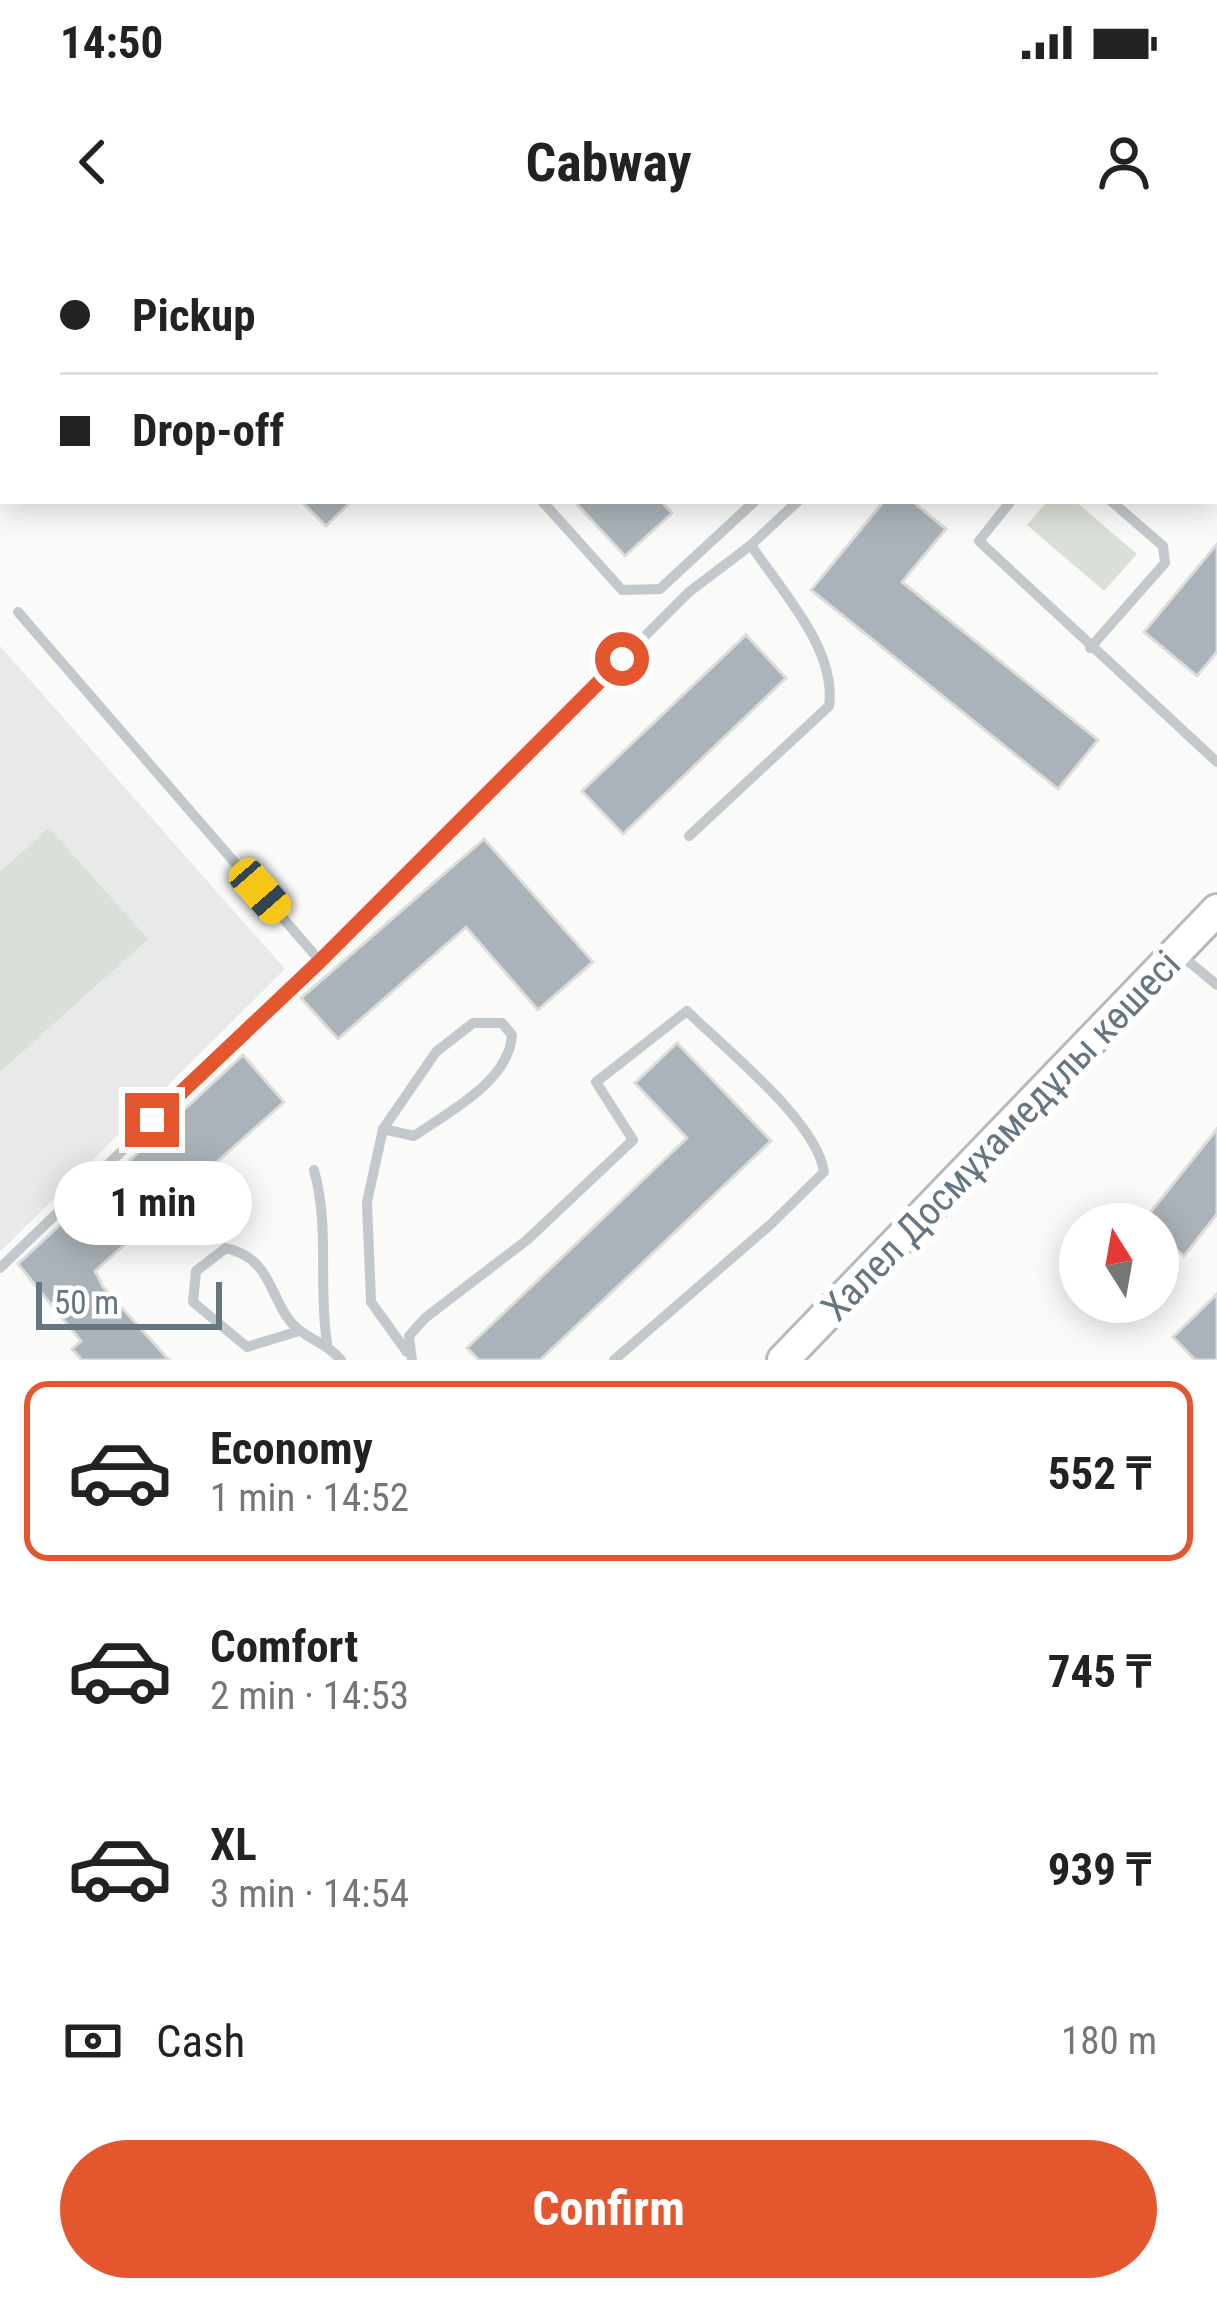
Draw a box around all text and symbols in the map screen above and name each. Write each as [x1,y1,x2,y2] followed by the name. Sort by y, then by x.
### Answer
[60,16,163,69] text: 14:50
[60,129,126,195] icon: back
[1091,129,1157,195] icon: person
[525,131,692,194] text: Cabway
[132,289,256,342] text: Pickup
[132,404,284,457] text: Drop-off
[595,632,649,686] route start
[223,852,297,930] car
[812,941,1190,1331] street label: Халел Досмұхамедұлы көшесі
[125,1093,179,1147] route end
[53,1162,251,1246] callout: 1 min
[110,1180,196,1226] text: 1 min
[1059,1203,1179,1323] north arrow
[1059,1203,1179,1323] map controls
[36,1276,222,1329] scale bar
[54,1283,119,1322] text: 50 m
[66,1417,174,1525] icon: car
[210,1422,373,1475] text: Economy
[1048,1447,1151,1500] text: 552 ₸
[210,1475,409,1521] text: 1 min · 14:52
[66,1615,174,1723] icon: car
[210,1620,358,1673] text: Comfort
[1048,1645,1151,1698] text: 745 ₸
[210,1673,409,1719] text: 2 min · 14:53
[66,1813,174,1921] icon: car
[210,1818,257,1871] text: XL
[1048,1843,1151,1896] text: 939 ₸
[210,1871,409,1917] text: 3 min · 14:54
[60,2008,126,2074] icon: cash
[156,2015,245,2068] text: Cash
[1061,2018,1157,2064] text: 180 m
[60,2140,1157,2278] button: Confirm

